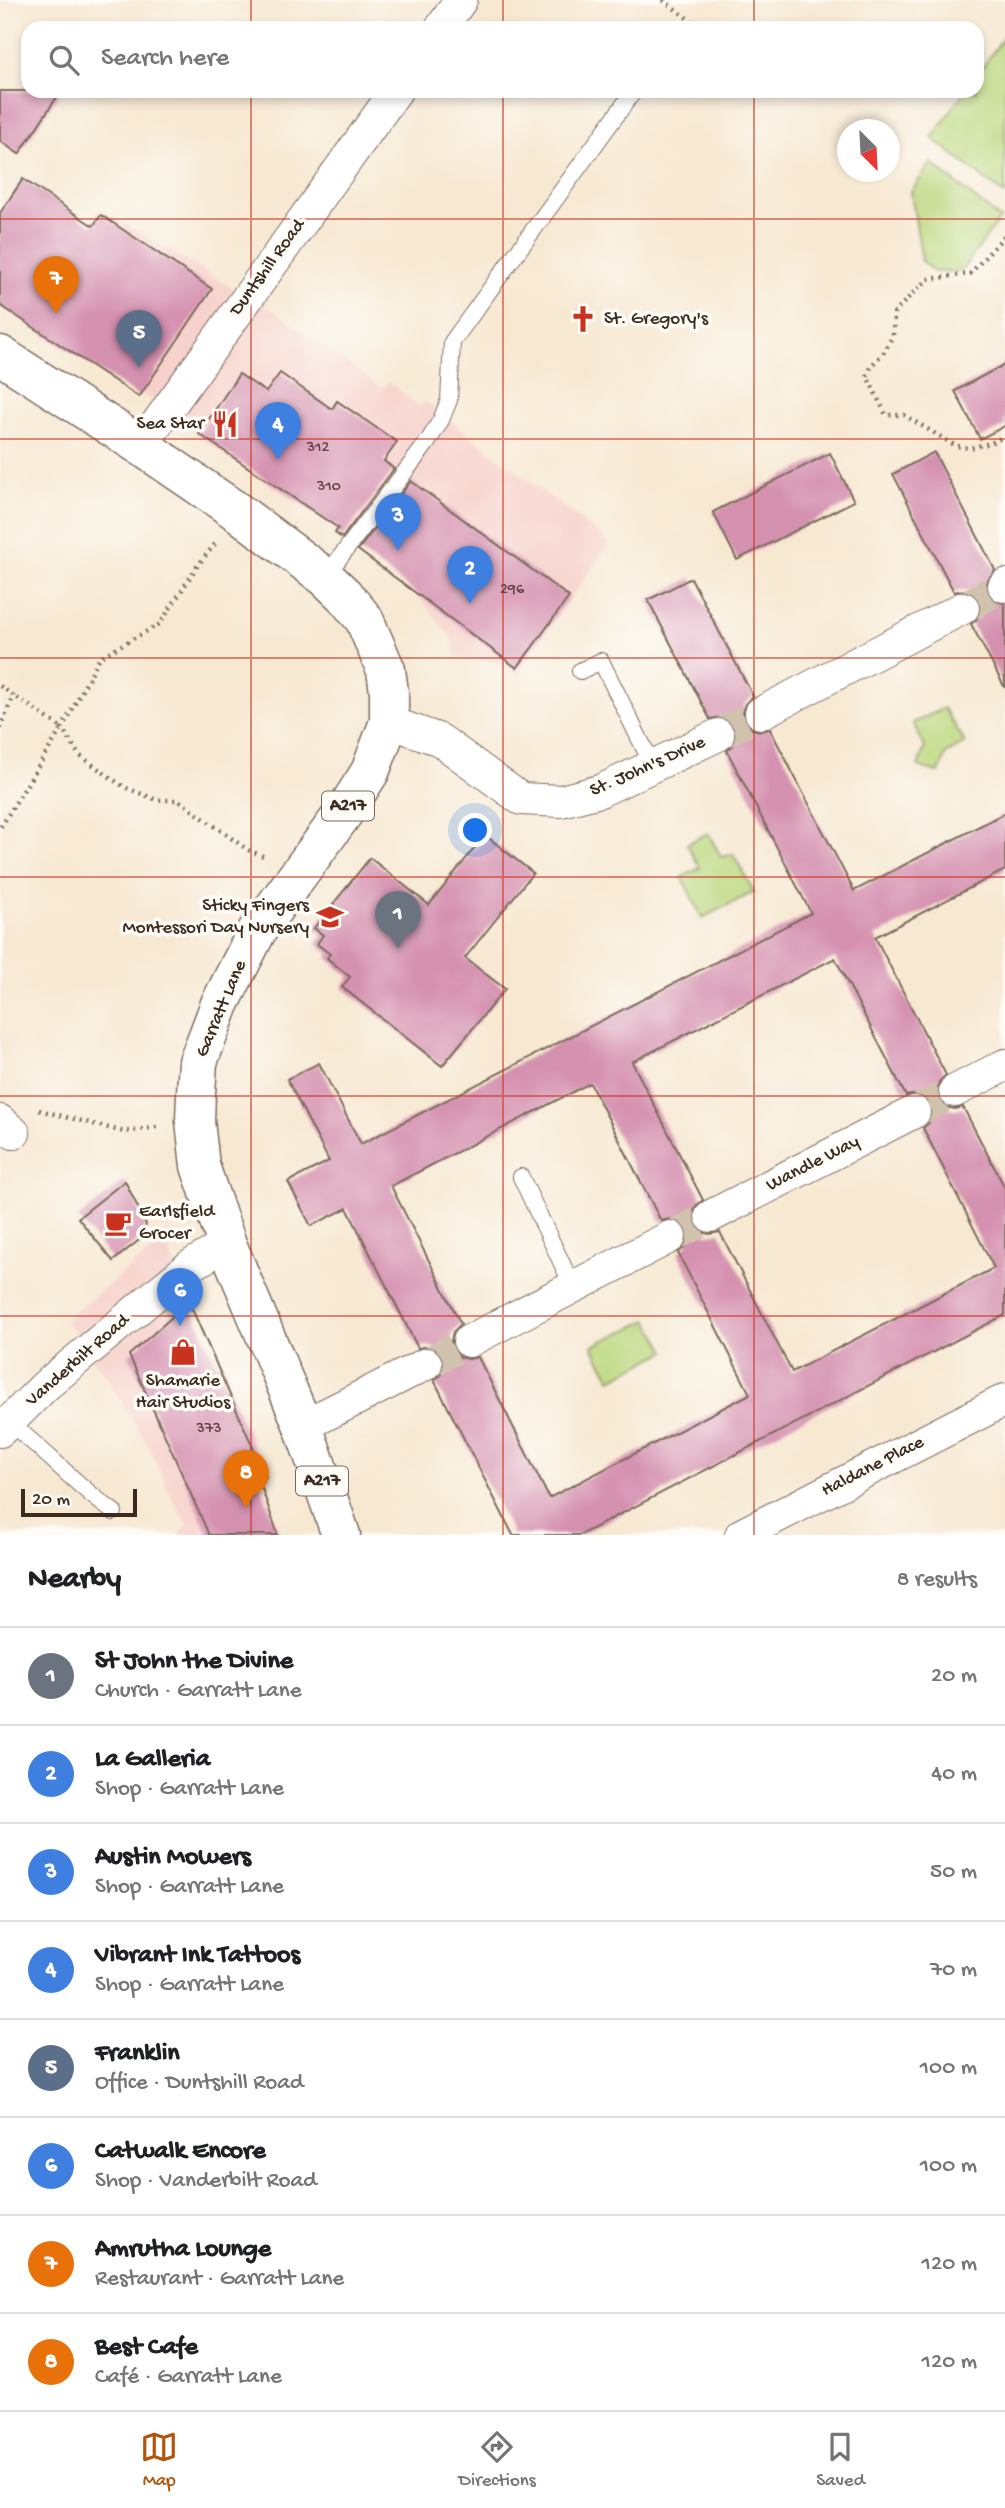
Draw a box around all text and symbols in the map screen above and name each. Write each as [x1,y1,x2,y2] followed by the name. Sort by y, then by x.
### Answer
[21,21,984,98] search box
[45,41,83,79] icon: search
[101,44,229,75] text: Search here
[837,119,900,182] north arrow
[224,214,312,322] street label: Duntshill Road
[33,256,79,314] pin: 7
[568,304,598,334] church icon: St. Gregory's
[604,308,709,331] place label: St. Gregory's
[116,310,162,368] pin: 5
[255,402,301,460] pin: 4
[210,409,240,439] restaurant icon: Sea Star
[136,413,206,436] place label: Sea Star
[306,439,329,458] house number: 312
[316,478,341,497] house number: 310
[375,493,421,551] pin: 3
[447,546,493,604] pin: 2
[500,581,525,600] house number: 296
[587,731,709,803] street label: St. John's Drive
[322,792,374,820] road number: A217
[458,813,492,847] your location
[375,891,421,949] pin: 1
[122,895,310,940] place label: Sticky Fingers Montessori Day Nursery
[315,902,345,932] school or university icon: Sticky Fingers Montessori Day Nursery
[191,957,253,1061] street label: Garratt Lane
[763,1130,864,1197] street label: Wandle Way
[139,1201,216,1246] place label: Earlsfield Grocer
[103,1208,133,1238] cafe icon: Earlsfield Grocer
[157,1268,203,1326] pin: 6
[21,1308,136,1413] street label: Vanderbilt Road
[168,1337,198,1367] shop icon: Shamarie Hair Studios
[136,1370,231,1415] place label: Shamarie Hair Studios
[196,1420,221,1439] house number: 373
[818,1431,928,1503] street label: Haldane Place
[223,1450,269,1508] pin: 8
[296,1466,348,1496] road number: A217
[21,1486,136,1518] scale bar
[32,1489,70,1512] text: 20 m
[28,1563,121,1598] text: Nearby
[897,1567,977,1594] text: 8 results
[95,1647,293,1678] text: St John the Divine
[46,1663,56,1690] text: 1
[931,1663,977,1690] text: 20 m
[95,1678,302,1705] text: Church · Garratt Lane
[95,1745,210,1776] text: La Galleria
[45,1761,57,1788] text: 2
[931,1761,977,1788] text: 40 m
[95,1776,284,1803] text: Shop · Garratt Lane
[95,1843,251,1874] text: Austin Mowers
[45,1859,57,1886] text: 3
[930,1859,977,1886] text: 50 m
[95,1874,284,1901] text: Shop · Garratt Lane
[95,1941,300,1972] text: Vibrant Ink Tattoos
[46,1957,56,1984] text: 4
[930,1957,977,1984] text: 70 m
[95,1972,284,1999] text: Shop · Garratt Lane
[95,2039,180,2070] text: Franklin
[45,2055,57,2082] text: 5
[920,2055,977,2082] text: 100 m
[95,2070,303,2097] text: Office · Duntshill Road
[95,2137,266,2168] text: Catwalk Encore
[45,2153,57,2180] text: 6
[920,2153,977,2180] text: 100 m
[95,2168,317,2195] text: Shop · Vanderbilt Road
[95,2235,271,2266] text: Amrutha Lounge
[45,2251,57,2278] text: 7
[922,2251,977,2278] text: 120 m
[95,2266,344,2293] text: Restaurant · Garratt Lane
[95,2333,198,2364] text: Best Cafe
[45,2349,57,2376] text: 8
[922,2349,977,2376] text: 120 m
[95,2364,282,2391] text: Café · Garratt Lane
[140,2428,178,2493] tab: Map
[459,2428,536,2493] tab: Directions
[816,2428,865,2493] tab: Saved

